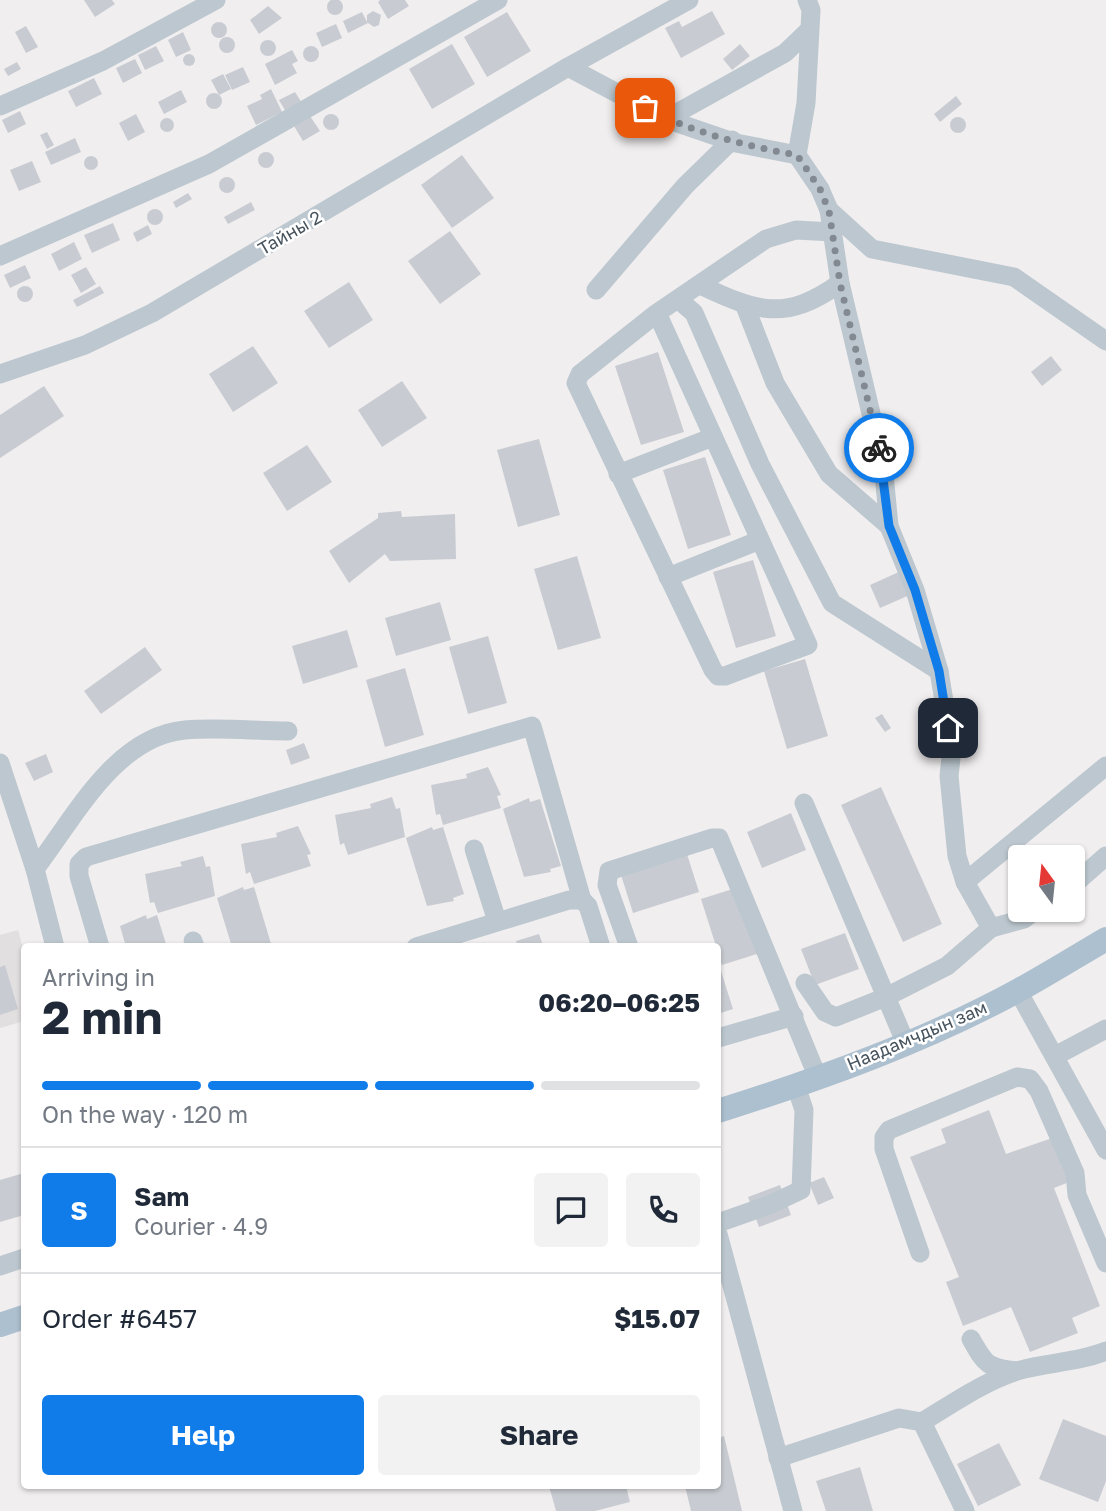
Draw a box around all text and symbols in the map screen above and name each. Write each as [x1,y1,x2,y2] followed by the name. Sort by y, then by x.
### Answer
[615,78,675,138] pin
[626,89,664,127] icon: bag
[254,205,325,259] street label: Тайны 2
[844,413,914,483] courier
[860,429,898,467] icon: bike
[918,698,978,758] pin
[929,709,967,747] icon: home
[1008,845,1085,922] north arrow
[1008,845,1085,922] map controls
[42,963,155,991] text: Arriving in
[538,987,700,1018] text: 06:20–06:25
[42,989,162,1044] text: 2 min
[843,996,990,1075] street label: Наадамчдын зам
[42,1100,248,1128] text: On the way · 120 m
[534,1173,608,1247] button: chat
[626,1173,700,1247] button: phone
[134,1181,189,1212] text: Sam
[70,1195,88,1226] text: S
[134,1212,268,1240] text: Courier · 4.9
[42,1303,197,1334] text: Order #6457
[614,1303,700,1334] text: $15.07
[42,1395,364,1475] button: Help
[378,1395,700,1475] button: Share

